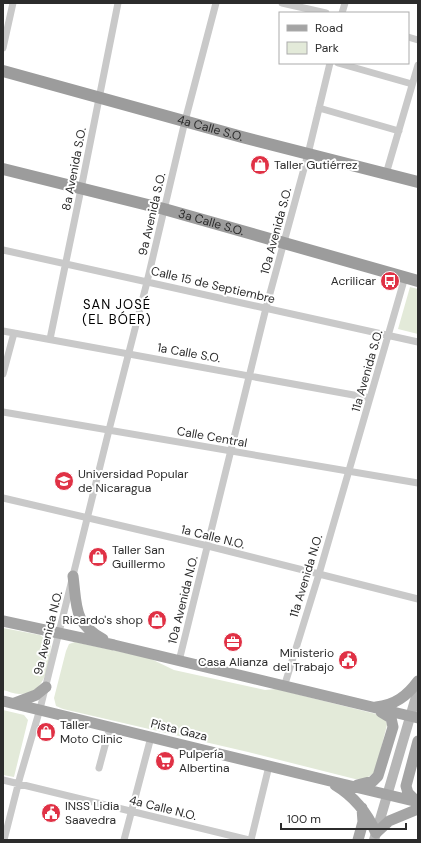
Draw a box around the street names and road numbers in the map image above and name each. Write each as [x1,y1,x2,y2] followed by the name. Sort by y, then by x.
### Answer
[175,111,245,145] street label: 4a Calle S.O.
[58,126,90,212] street label: 8a Avenida S.O.
[135,171,169,257] street label: 9a Avenida S.O.
[257,186,295,276] street label: 10a Avenida S.O.
[176,205,246,239] street label: 3a Calle S.O.
[149,263,277,307] street label: Calle 15 de Septiembre
[348,328,386,414] street label: 11a Avenida S.O.
[156,340,222,366] street label: 1a Calle S.O.
[176,423,248,451] street label: Calle Central
[179,521,247,553] street label: 1a Calle N.O.
[286,533,326,619] street label: 11a Avenida N.O.
[164,554,202,646] street label: 10a Avenida N.O.
[30,589,66,677] street label: 9a Avenida N.O.
[149,715,209,745] street label: Pista Gaza
[128,792,198,824] street label: 4a Calle N.O.

